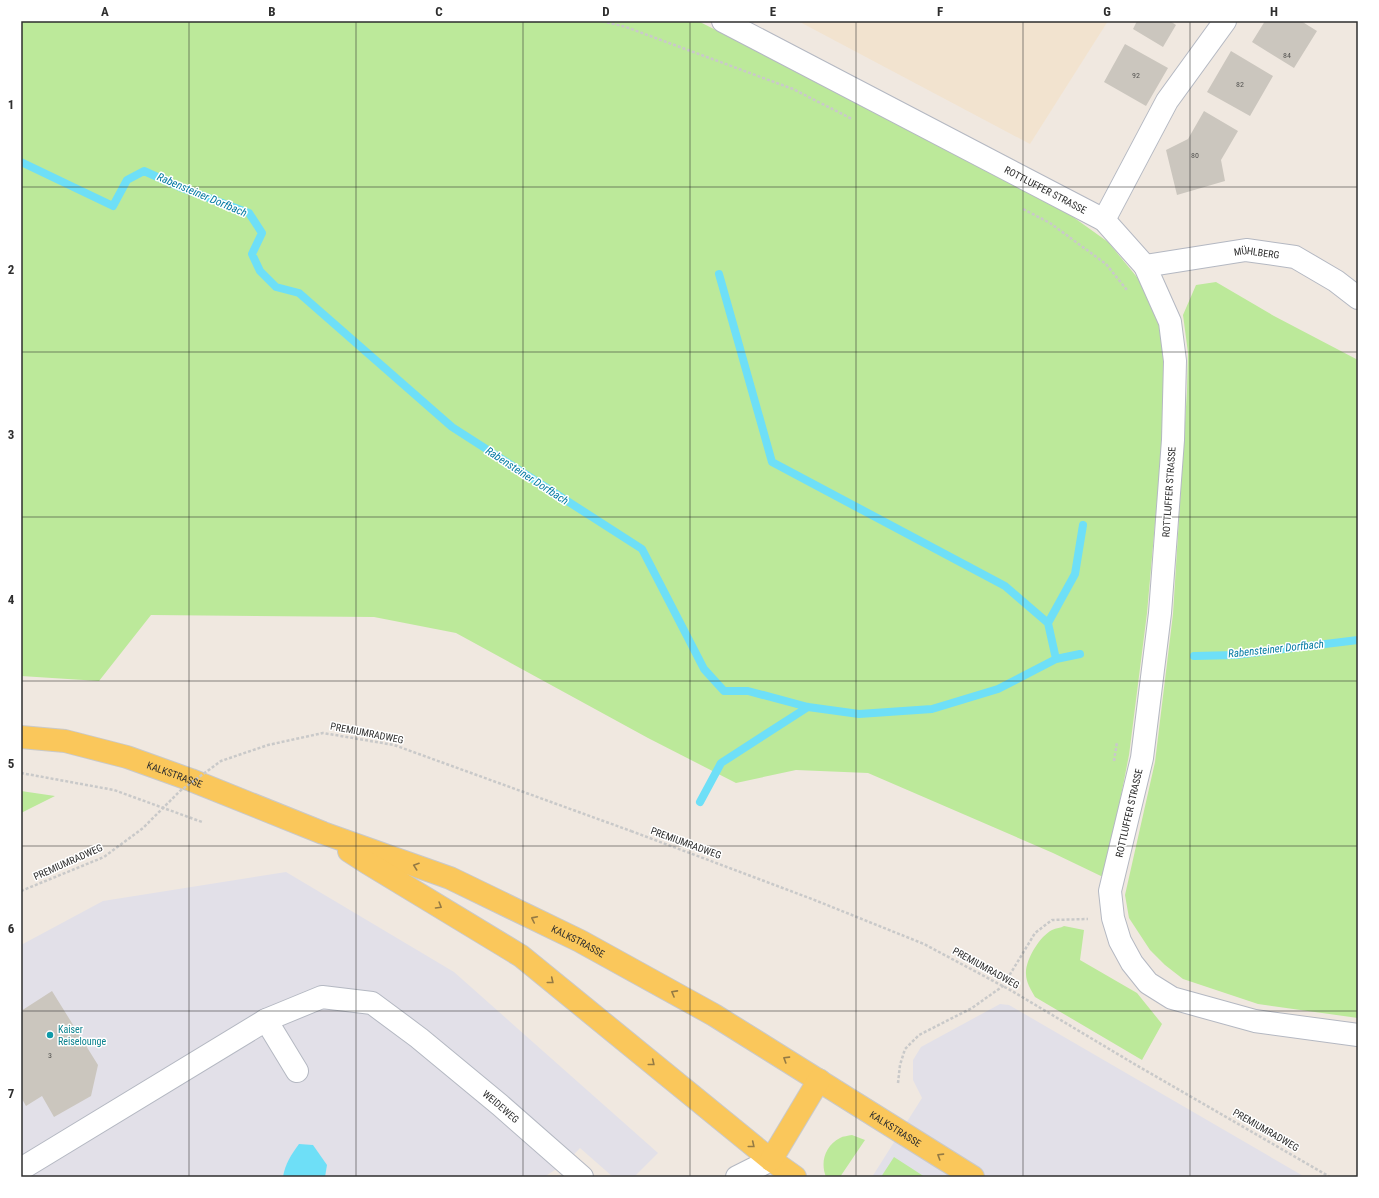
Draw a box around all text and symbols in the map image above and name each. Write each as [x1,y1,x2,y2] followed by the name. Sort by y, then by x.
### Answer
[101,4,109,19] text: A
[268,4,276,19] text: B
[435,4,443,19] text: C
[602,4,610,19] text: D
[770,4,777,19] text: E
[937,4,943,19] text: F
[1103,4,1111,19] text: G
[1270,4,1278,19] text: H
[1283,51,1291,60] house number: 84
[1132,71,1140,80] house number: 92
[1236,80,1244,89] house number: 82
[8,97,14,112] text: 1
[1191,151,1199,160] house number: 80
[1003,164,1088,215] street label: ROTTLUFFER STRASSE
[155,170,249,220] water label: Rabensteiner Dorfbach
[1233,243,1280,260] street label: MÜHLBERG
[8,262,15,277] text: 2
[8,427,14,442] text: 3
[483,444,571,508] water label: Rabensteiner Dorfbach
[1160,446,1178,538] street label: ROTTLUFFER STRASSE
[8,592,15,607] text: 4
[1227,638,1325,660] water label: Rabensteiner Dorfbach
[329,721,405,746] street label: PREMIUMRADWEG
[8,756,15,771] text: 5
[145,759,204,790] street label: KALKSTRASSE
[1113,768,1145,858] street label: ROTTLUFFER STRASSE
[649,825,723,861] street label: PREMIUMRADWEG
[32,842,104,882] street label: PREMIUMRADWEG
[413,862,420,870] one-way arrow
[435,902,442,909] one-way arrow
[531,916,539,924] one-way arrow
[8,921,15,936] text: 6
[550,923,607,959] street label: KALKSTRASSE
[951,945,1021,991] street label: PREMIUMRADWEG
[546,976,553,983] one-way arrow
[671,990,678,998] one-way arrow
[58,1024,106,1047] place label: Kaiser Reiselounge
[45,1030,55,1040] marker: Kaiser Reiselounge
[48,1051,52,1060] house number: 3
[783,1057,790,1064] one-way arrow
[647,1058,654,1065] one-way arrow
[8,1086,15,1101] text: 7
[481,1088,522,1125] street label: WEIDEWEG
[1231,1107,1301,1153] street label: PREMIUMRADWEG
[868,1108,923,1149] street label: KALKSTRASSE
[748,1141,755,1148] one-way arrow
[937,1153,944,1161] one-way arrow

